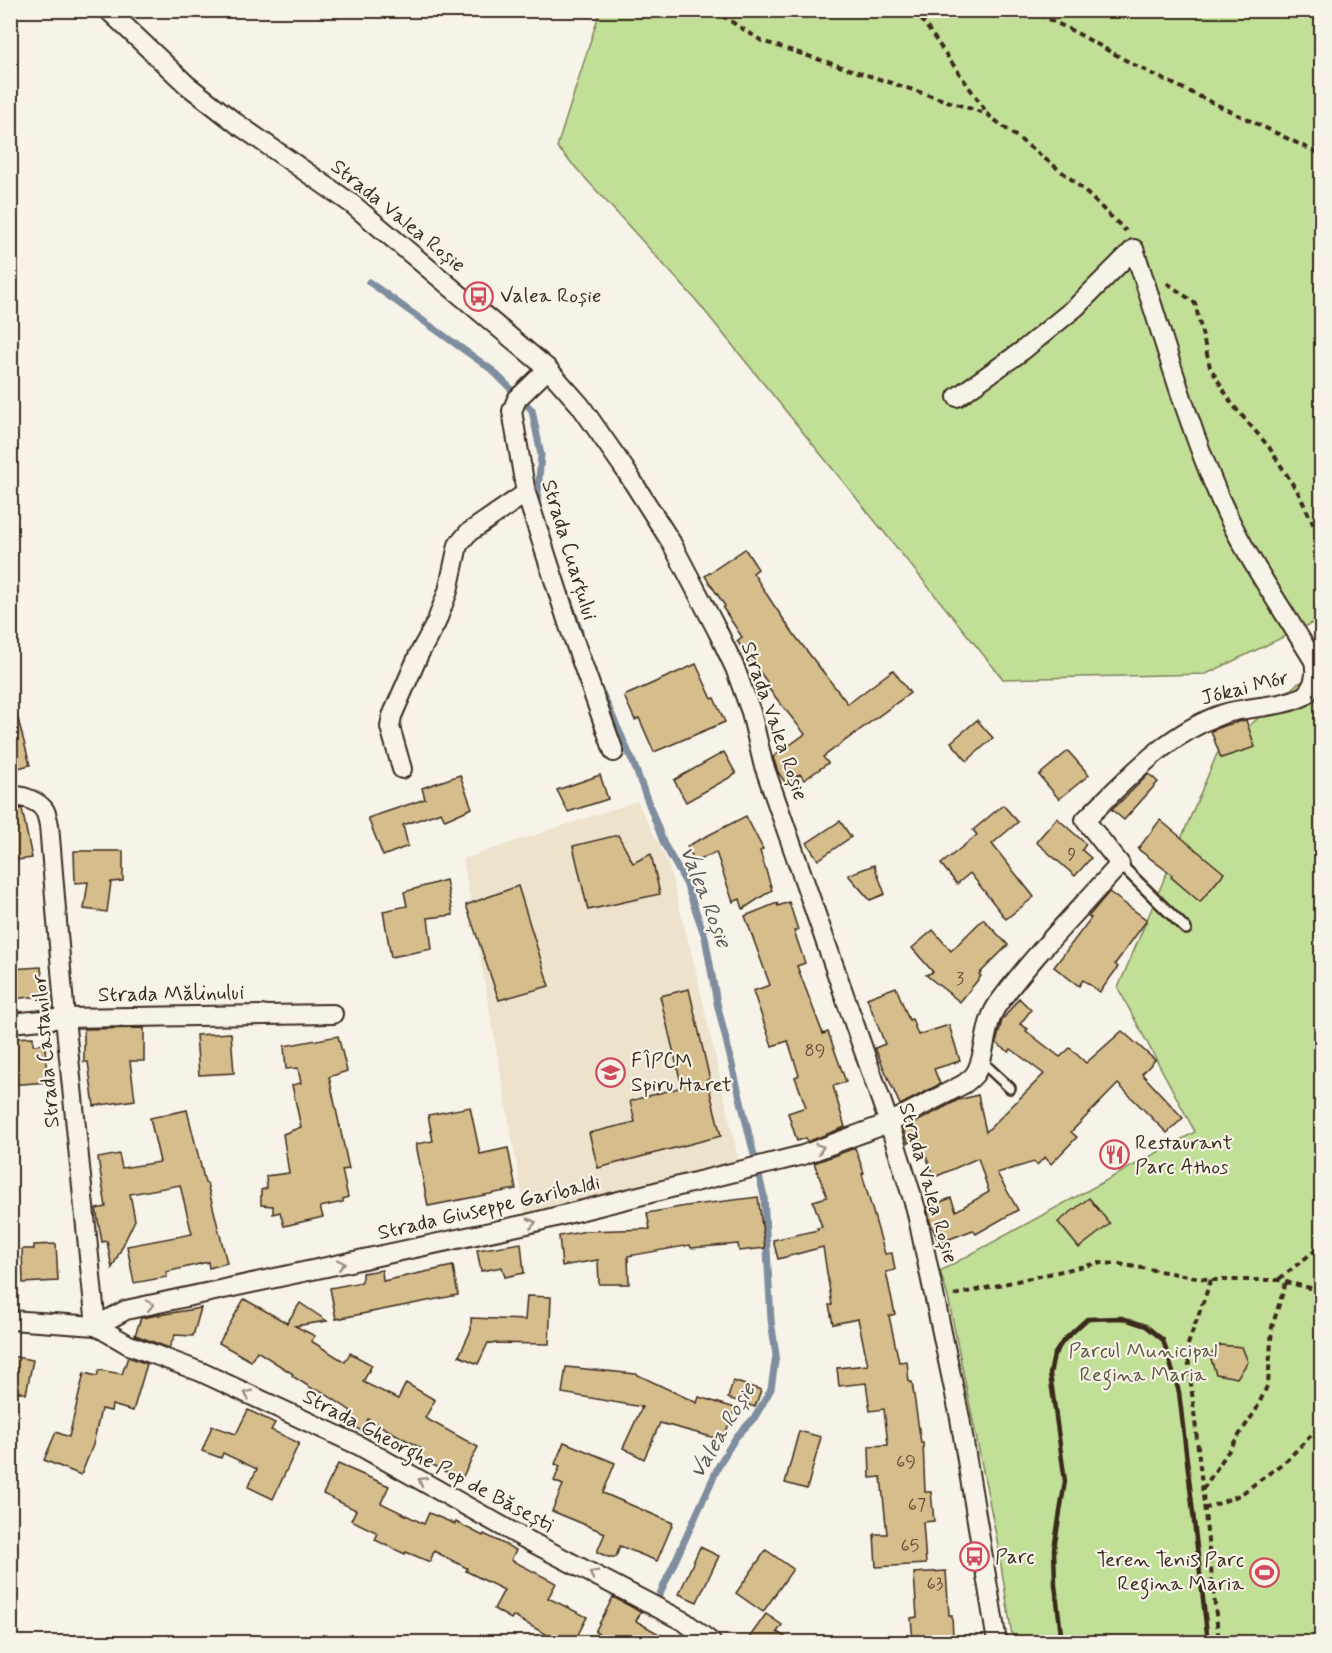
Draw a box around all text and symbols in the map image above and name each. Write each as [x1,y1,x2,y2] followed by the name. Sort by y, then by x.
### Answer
[325,153,471,279] street label: Strada Valea Roșie
[463,280,495,312] bus stop icon: Valea Roșie
[500,282,602,310] place label: Valea Roșie
[534,476,604,624] street label: Strada Cuarțului
[734,638,814,804] street label: Strada Valea Roșie
[1198,664,1292,712] street label: Jókai Mór
[673,842,738,953] water label: Valea Roșie
[1068,843,1077,867] house number: 9
[956,967,964,991] house number: 3
[25,973,67,1129] street label: Strada Castanilor
[98,979,245,1009] street label: Strada Mălinului
[805,1039,825,1063] house number: 89
[631,1047,732,1099] place label: FÎPCM Spiru Haret
[594,1057,626,1089] school or university icon: FÎPCM Spiru Haret
[892,1099,964,1267] street label: Strada Valea Roșie
[1135,1129,1233,1181] place label: Restaurant Parc Athos
[1098,1139,1130,1171] restaurant icon: Restaurant Parc Athos
[814,1143,825,1155] one-way arrow
[375,1169,603,1247] street label: Strada Giuseppe Garibaldi
[526,1217,536,1230] one-way arrow
[336,1258,346,1271] one-way arrow
[145,1299,155,1312] one-way arrow
[1068,1337,1218,1391] park label: Parcul Municipal Regina Maria
[684,1377,763,1484] water label: Valea Roșie
[297,1383,558,1541] street label: Strada Gheorghe Pop de Băsești
[243,1389,254,1401] one-way arrow
[896,1450,916,1474] house number: 69
[418,1477,428,1488] one-way arrow
[908,1493,926,1517] house number: 67
[901,1534,919,1558] house number: 65
[958,1541,990,1573] bus stop icon: Parc
[995,1543,1035,1571] place label: Parc
[1097,1546,1244,1600] place label: Teren Tenis Parc Regina Maria
[1249,1556,1281,1588] sports icon: Teren Tenis Parc Regina Maria
[589,1570,600,1581] one-way arrow
[927,1572,944,1596] house number: 63

